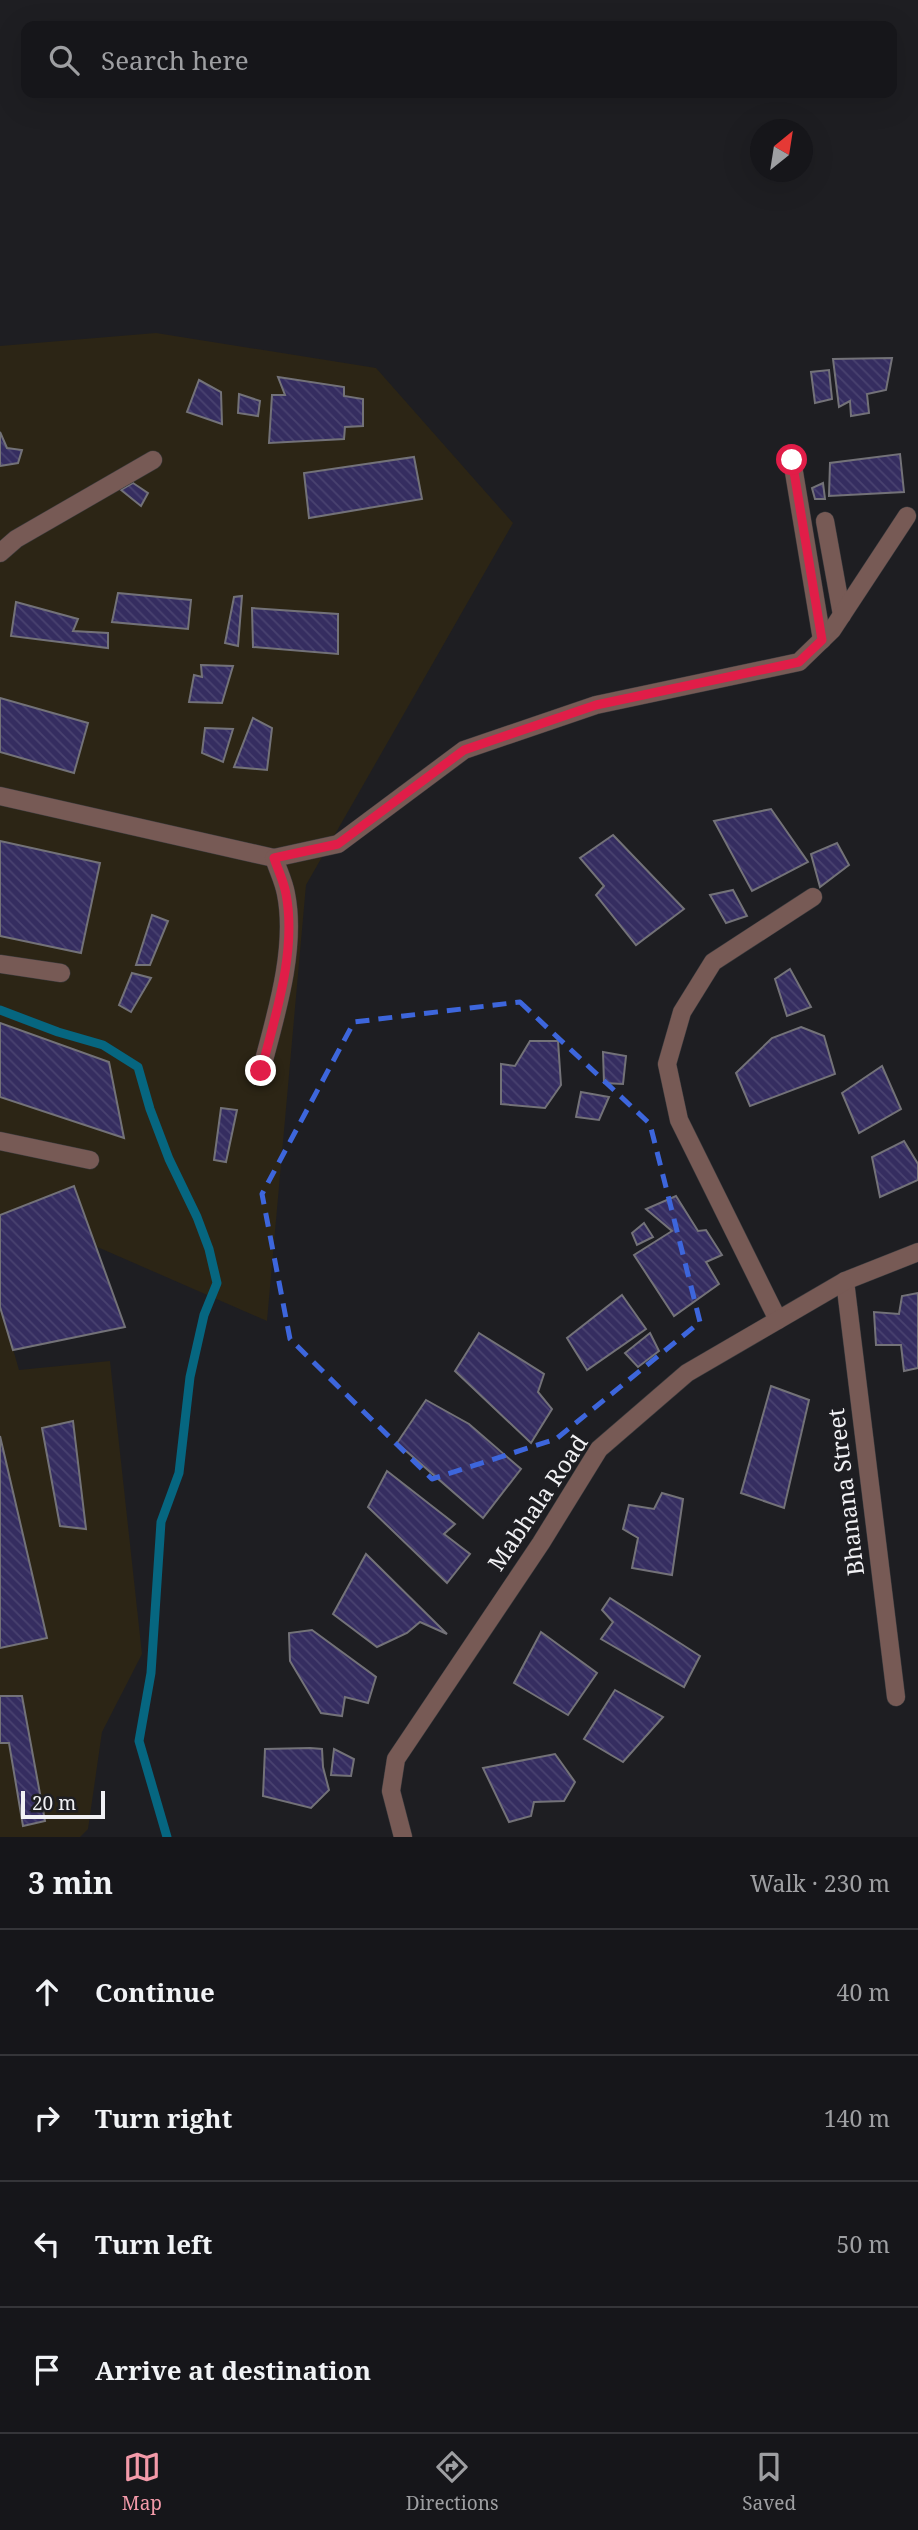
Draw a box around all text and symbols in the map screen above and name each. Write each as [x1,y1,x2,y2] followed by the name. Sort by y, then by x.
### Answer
[21,21,897,98] search box
[45,41,83,79] icon: search
[101,42,249,78] text: Search here
[750,119,813,182] north arrow
[776,444,807,475] route start
[245,1055,276,1086] route end
[819,1407,871,1578] street label: Bhanana Street
[480,1428,595,1577] street label: Mabhala Road
[21,1788,105,1820] scale bar
[32,1790,76,1816] text: 20 m
[28,1862,113,1903] text: 3 min
[750,1867,890,1899] text: Walk · 230 m
[28,1973,66,2011] icon: ahead
[95,1974,215,2010] text: Continue
[837,1976,890,2008] text: 40 m
[28,2099,66,2137] icon: right
[95,2100,232,2136] text: Turn right
[824,2102,890,2134] text: 140 m
[28,2225,66,2263] icon: left
[95,2226,212,2262] text: Turn left
[837,2228,890,2260] text: 50 m
[28,2351,66,2389] icon: arrive
[95,2352,371,2388] text: Arrive at destination
[122,2448,162,2516] tab: Map
[406,2448,499,2516] tab: Directions
[742,2448,796,2516] tab: Saved

